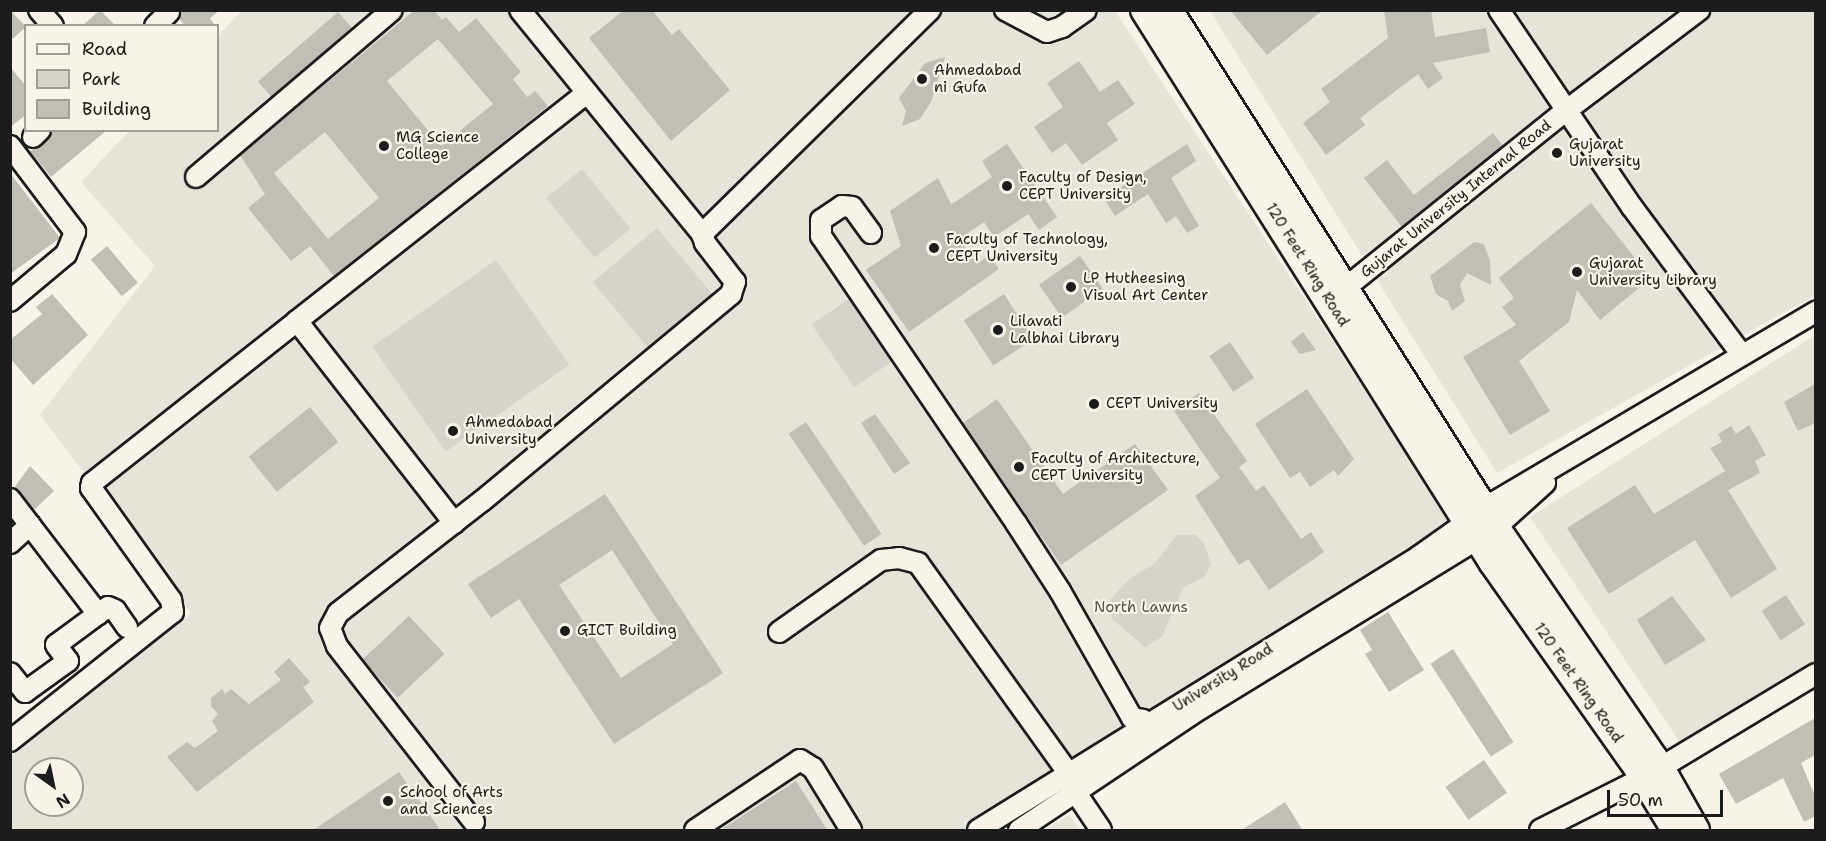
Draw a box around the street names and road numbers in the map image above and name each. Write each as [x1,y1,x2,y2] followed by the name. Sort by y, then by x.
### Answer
[1357,116,1555,282] street label: Gujarat University Internal Road
[1262,200,1352,330] street label: 120 Feet Ring Road
[1530,619,1626,747] street label: 120 Feet Ring Road
[1170,640,1276,716] street label: University Road

